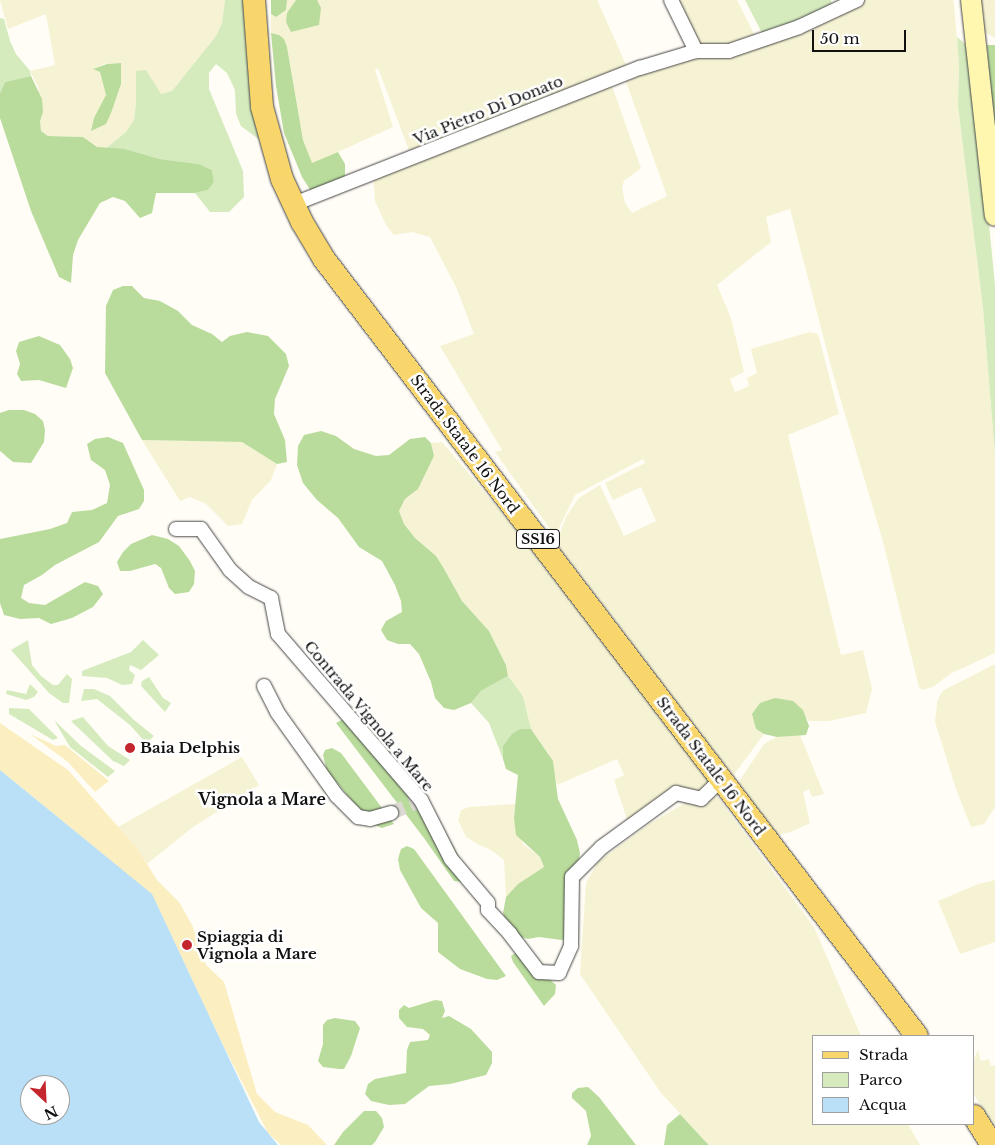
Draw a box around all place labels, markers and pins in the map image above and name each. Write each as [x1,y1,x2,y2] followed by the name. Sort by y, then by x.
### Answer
[140,739,240,757] place label: Baia Delphis
[124,742,136,754] marker: Baia Delphis
[197,927,317,962] place label: Spiaggia di Vignola a Mare
[181,939,193,951] marker: Spiaggia di Vignola a Mare

